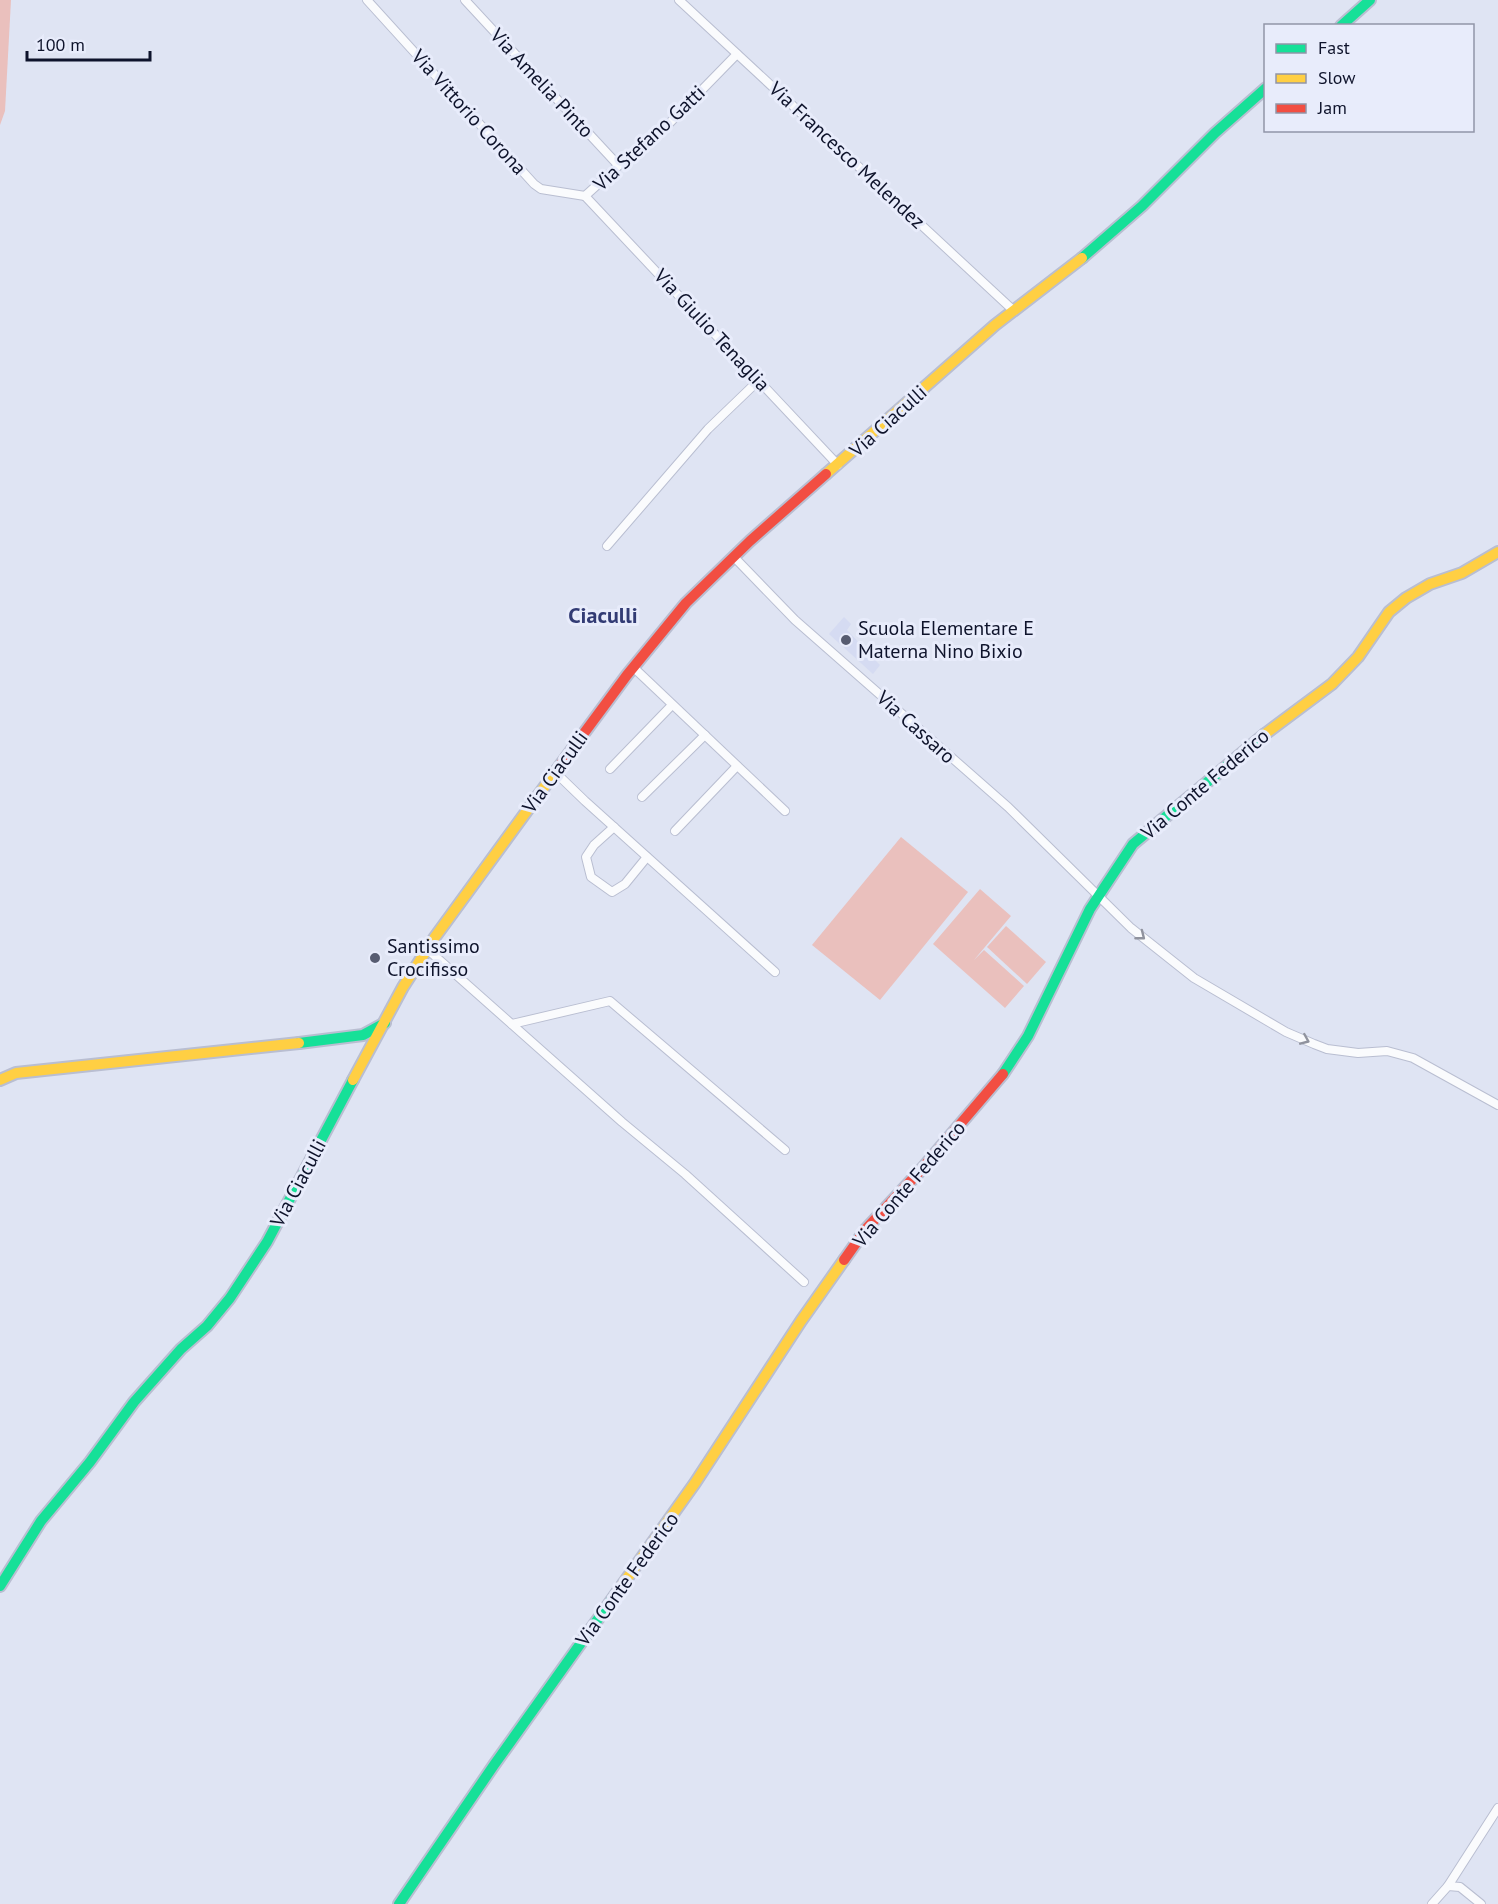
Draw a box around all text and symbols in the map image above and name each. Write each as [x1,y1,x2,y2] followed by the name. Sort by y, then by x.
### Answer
[484,22,599,143] street label: Via Amelia Pinto
[27,24,150,62] scale bar
[1264,24,1474,132] legend
[36,33,85,56] text: 100 m
[1318,36,1350,59] text: Fast
[405,43,532,180] street label: Via Vittorio Corona
[1318,66,1356,89] text: Slow
[763,75,931,234] street label: Via Francesco Melendez
[587,79,710,197] street label: Via Stefano Gatti
[1317,96,1347,119] text: Jam
[648,262,776,397] street label: Via Giulio Tenaglia
[843,379,932,463] street label: Via Ciaculli
[568,601,638,629] district label: Ciaculli
[858,615,1034,664] place label: Scuola Elementare E Materna Nino Bixio
[839,633,853,647] marker: Scuola Elementare E Materna Nino Bixio
[870,684,961,769] street label: Via Cassaro
[1135,723,1274,846] street label: Via Conte Federico
[516,726,594,819] street label: Via Ciaculli
[1134,928,1145,939] one-way arrow
[387,933,480,982] place label: Santissimo Crocifisso
[368,951,382,965] marker: Santissimo Crocifisso
[1298,1033,1309,1045] one-way arrow
[846,1115,971,1253] street label: Via Conte Federico
[264,1135,332,1232] street label: Via Ciaculli
[569,1507,684,1652] street label: Via Conte Federico

